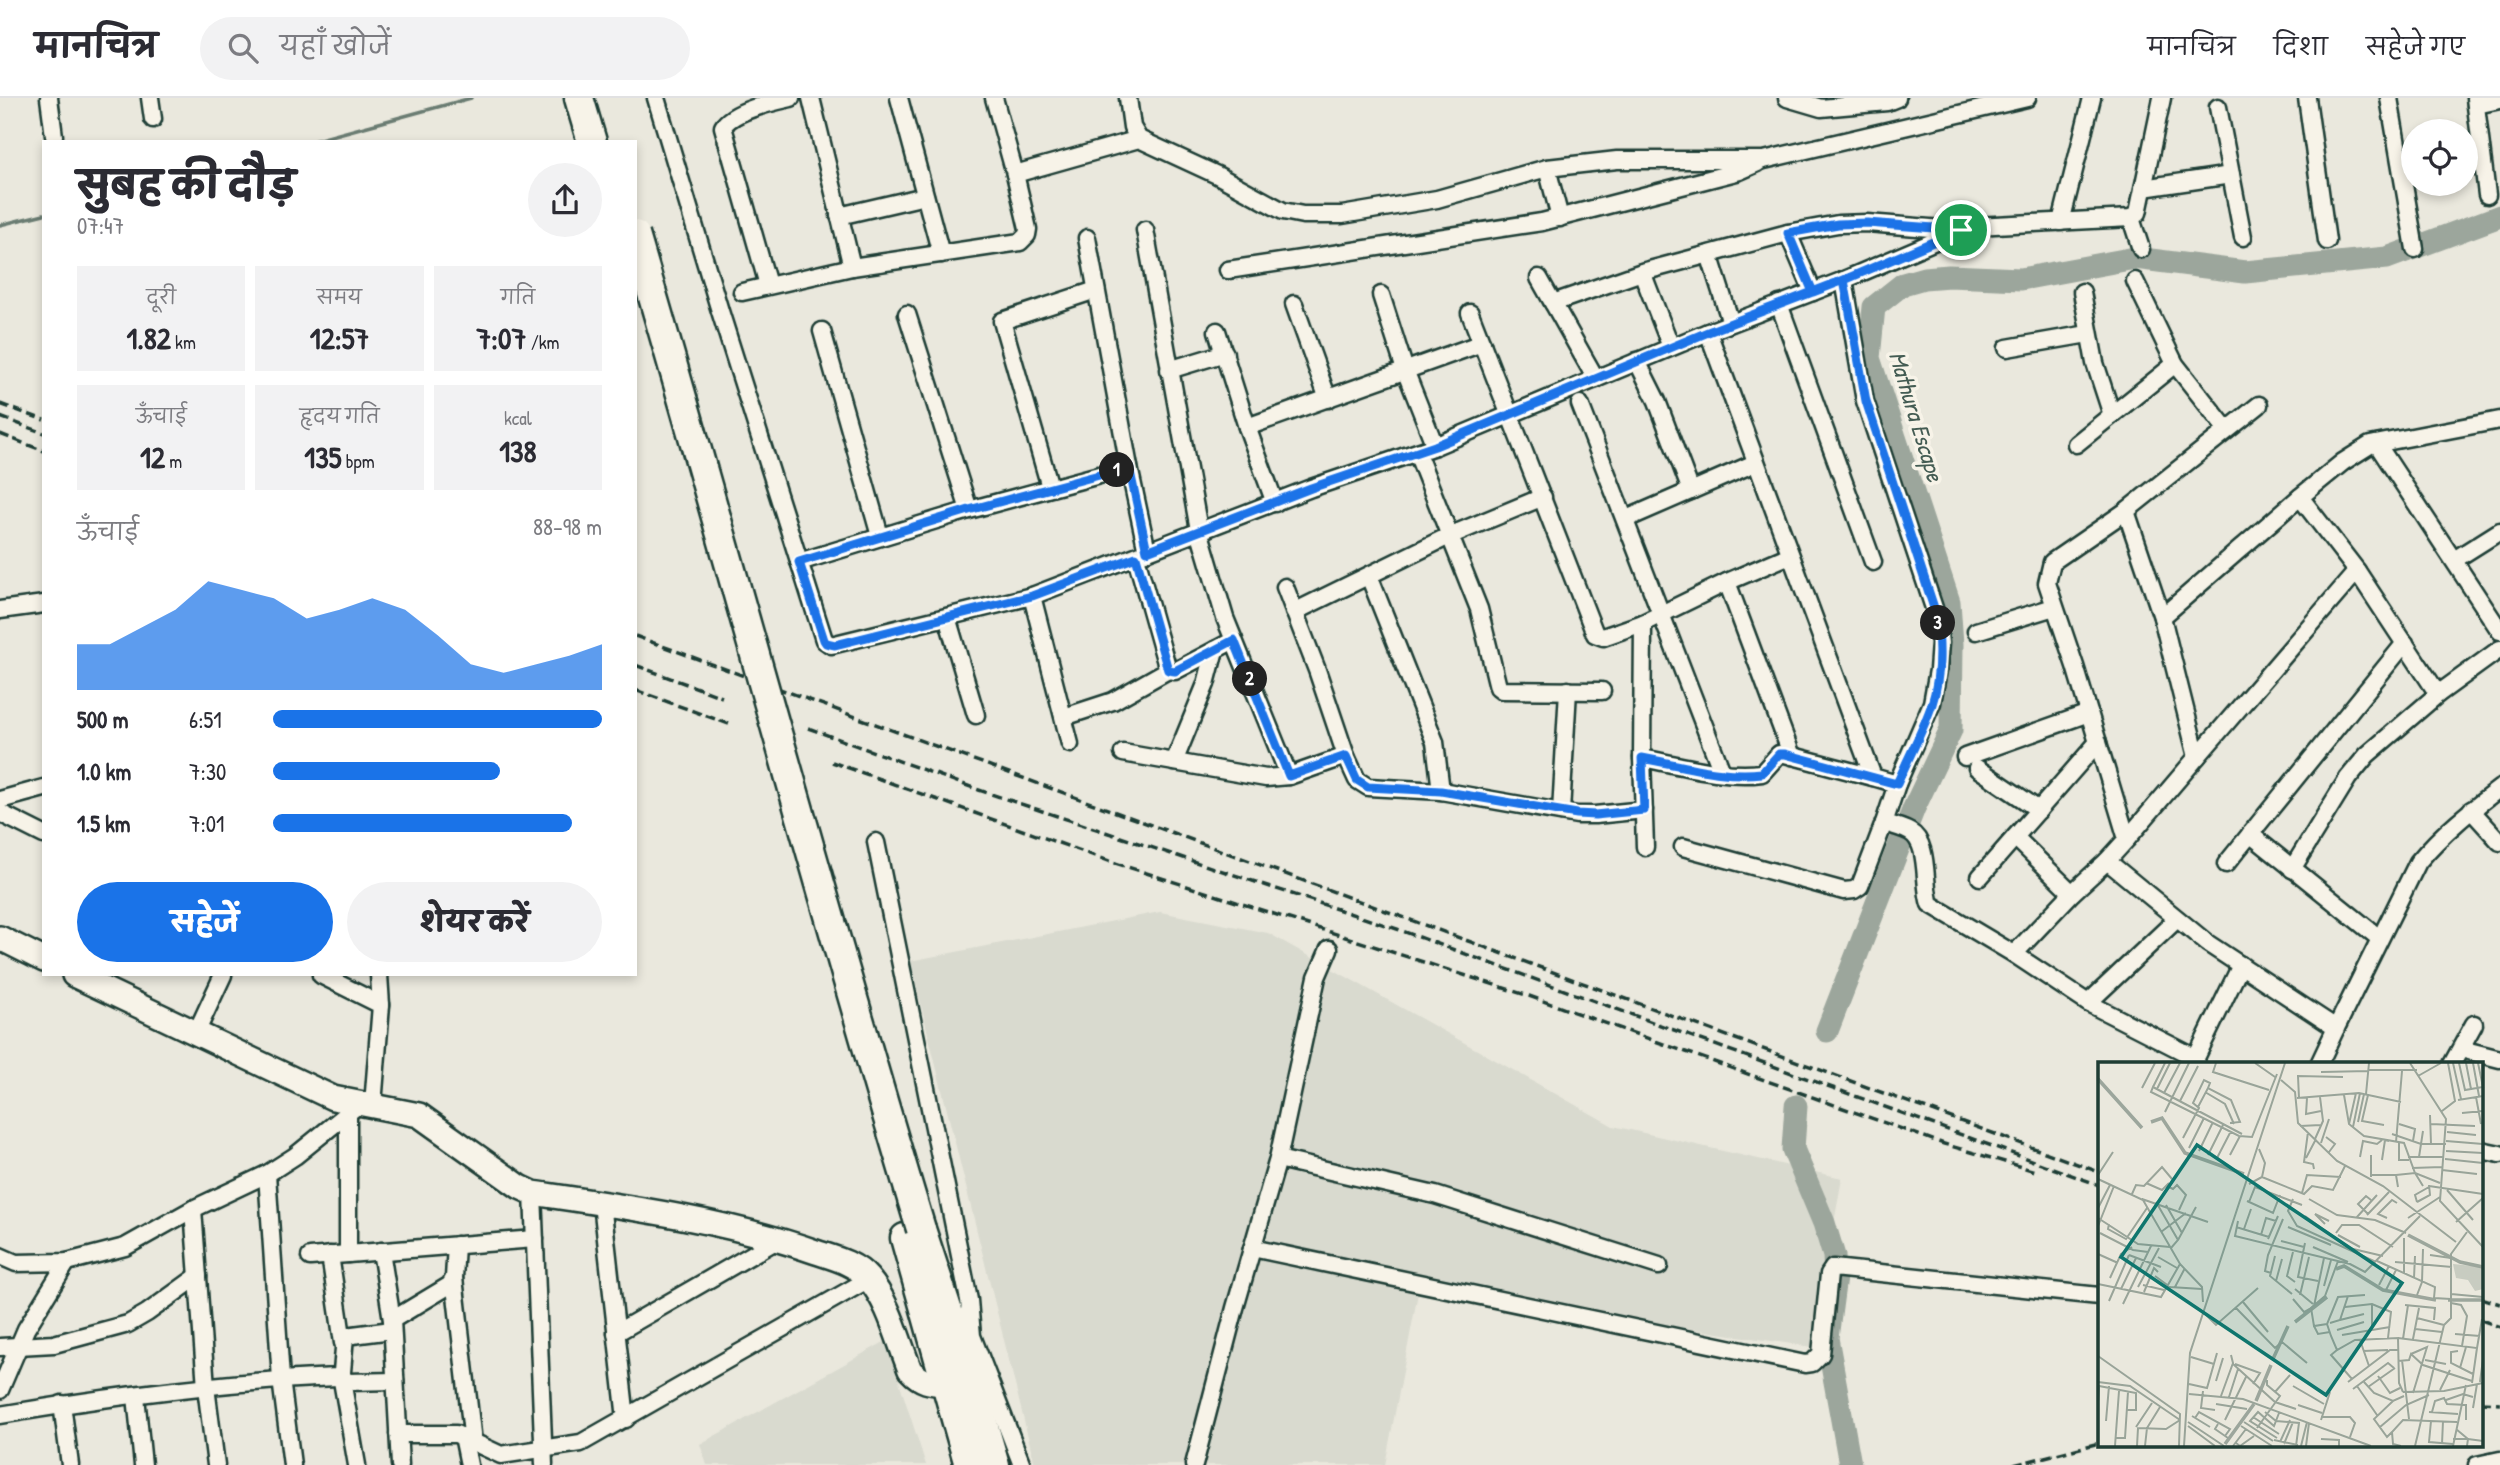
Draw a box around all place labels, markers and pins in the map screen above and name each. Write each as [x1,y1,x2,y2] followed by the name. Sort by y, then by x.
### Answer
[1931,200,1991,260] pin
[1100,452,1134,488] pin: 1
[1920,606,1955,640] pin: 3
[1232,662,1268,696] pin: 2

